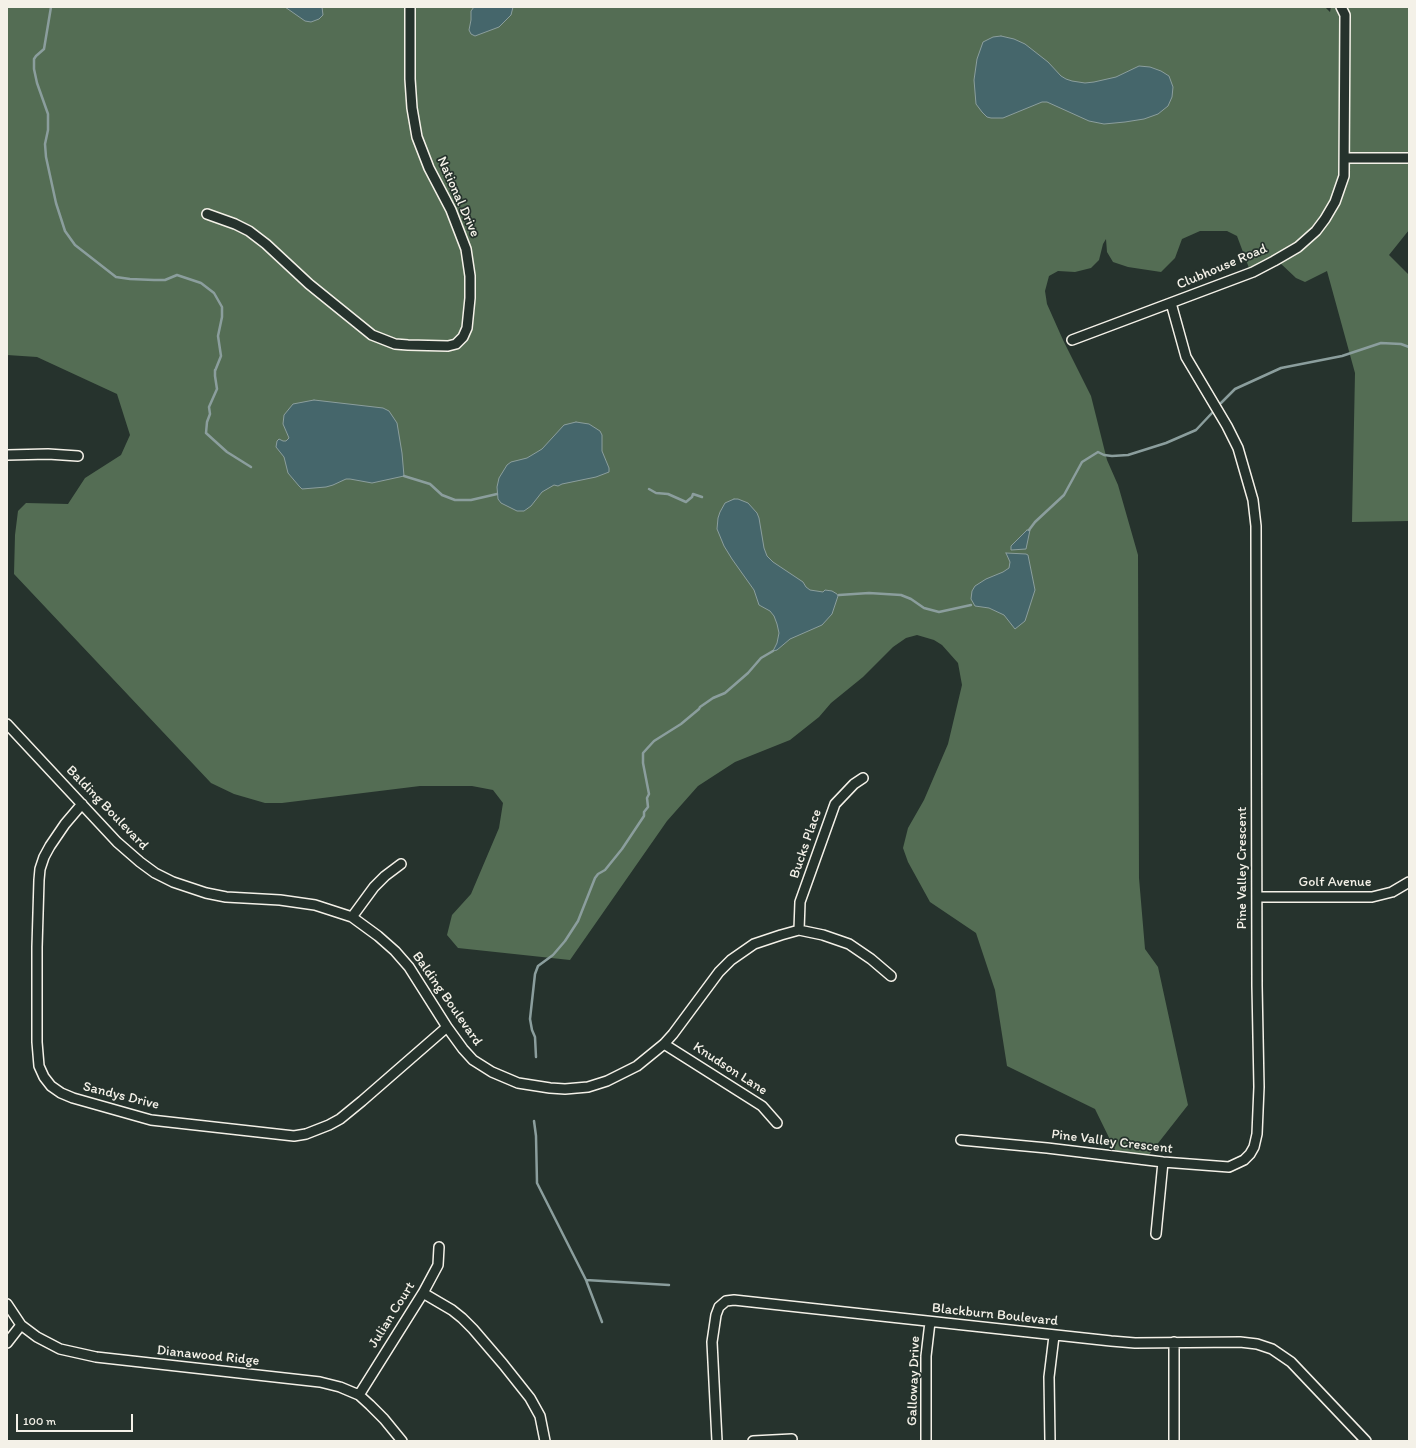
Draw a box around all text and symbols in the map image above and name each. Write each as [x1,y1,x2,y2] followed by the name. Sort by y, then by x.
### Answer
[433,154,483,240] street label: National Drive
[1174,240,1270,294] street label: Clubhouse Road
[62,762,152,854] street label: Balding Boulevard
[786,807,826,881] street label: Bucks Place
[1234,807,1250,929] street label: Pine Valley Crescent
[1299,874,1371,890] street label: Golf Avenue
[408,949,486,1049] street label: Balding Boulevard
[690,1039,770,1099] street label: Knudson Lane
[81,1078,161,1114] street label: Sandys Drive
[1050,1126,1174,1158] street label: Pine Valley Crescent
[365,1279,419,1351] street label: Julian Court
[931,1300,1059,1330] street label: Blackburn Boulevard
[904,1336,924,1426] street label: Galloway Drive
[156,1342,260,1370] street label: Dianawood Ridge
[18,1406,135,1432] scale bar
[23,1414,56,1428] text: 100 m

